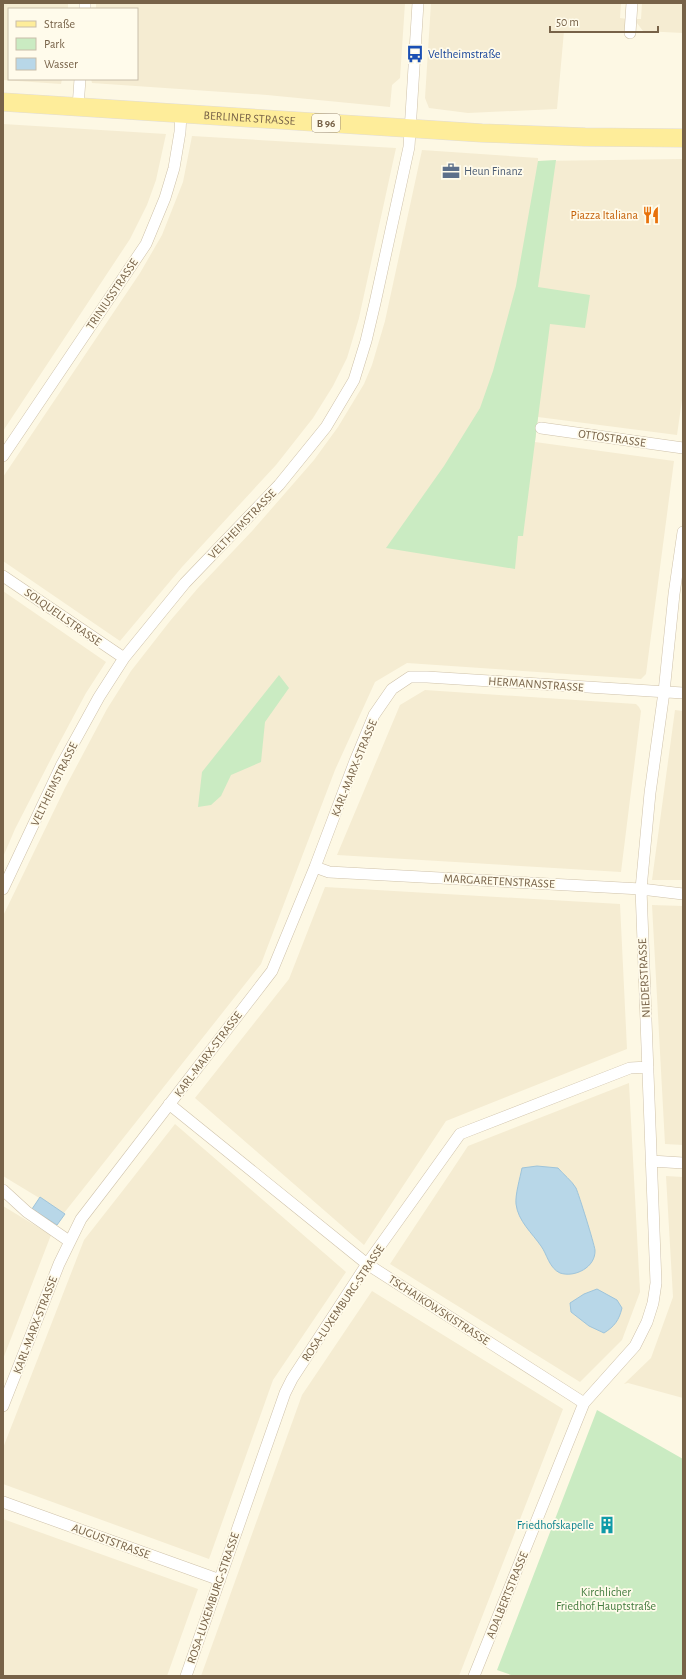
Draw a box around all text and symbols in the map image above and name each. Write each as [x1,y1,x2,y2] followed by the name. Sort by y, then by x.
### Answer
[8,8,138,80] legend
[550,8,658,34] scale bar
[556,16,579,28] text: 50 m
[44,18,75,30] text: Straße
[44,38,65,50] text: Park
[405,44,425,64] bus stop icon: Veltheimstraße
[428,48,501,60] place label: Veltheimstraße
[44,58,78,70] text: Wasser
[203,109,296,127] street label: BERLINER STRASSE
[312,114,340,132] road number: B 96
[441,161,461,181] office icon: Heun Finanz
[464,165,523,177] place label: Heun Finanz
[641,205,661,225] restaurant icon: Piazza Italiana
[570,209,638,221] place label: Piazza Italiana
[84,256,140,332] street label: TRINIUSSTRASSE
[577,427,647,449] street label: OTTOSTRASSE
[206,487,278,561] street label: VELTHEIMSTRASSE
[22,586,104,649] street label: SOLQUELLSTRASSE
[488,675,584,693] street label: HERMANNSTRASSE
[329,717,379,818] street label: KARL-MARX-STRASSE
[29,740,80,828] street label: VELTHEIMSTRASSE
[443,872,555,890] street label: MARGARETENSTRASSE
[636,938,652,1018] street label: NIEDERSTRASSE
[172,1009,244,1099] street label: KARL-MARX-STRASSE
[299,1242,387,1363] street label: ROSA-LUXEMBURG-STRASSE
[386,1273,492,1347] street label: TSCHAIKOWSKISTRASSE
[11,1274,59,1376] street label: KARL-MARX-STRASSE
[597,1515,617,1535] building icon: Friedhofskapelle
[517,1519,594,1531] place label: Friedhofskapelle
[70,1521,152,1561] street label: AUGUSTSTRASSE
[185,1531,241,1665] street label: ROSA-LUXEMBURG-STRASSE
[484,1550,530,1640] street label: ADALBERTSTRASSE
[556,1586,656,1612] park label: Kirchlicher Friedhof Hauptstraße

